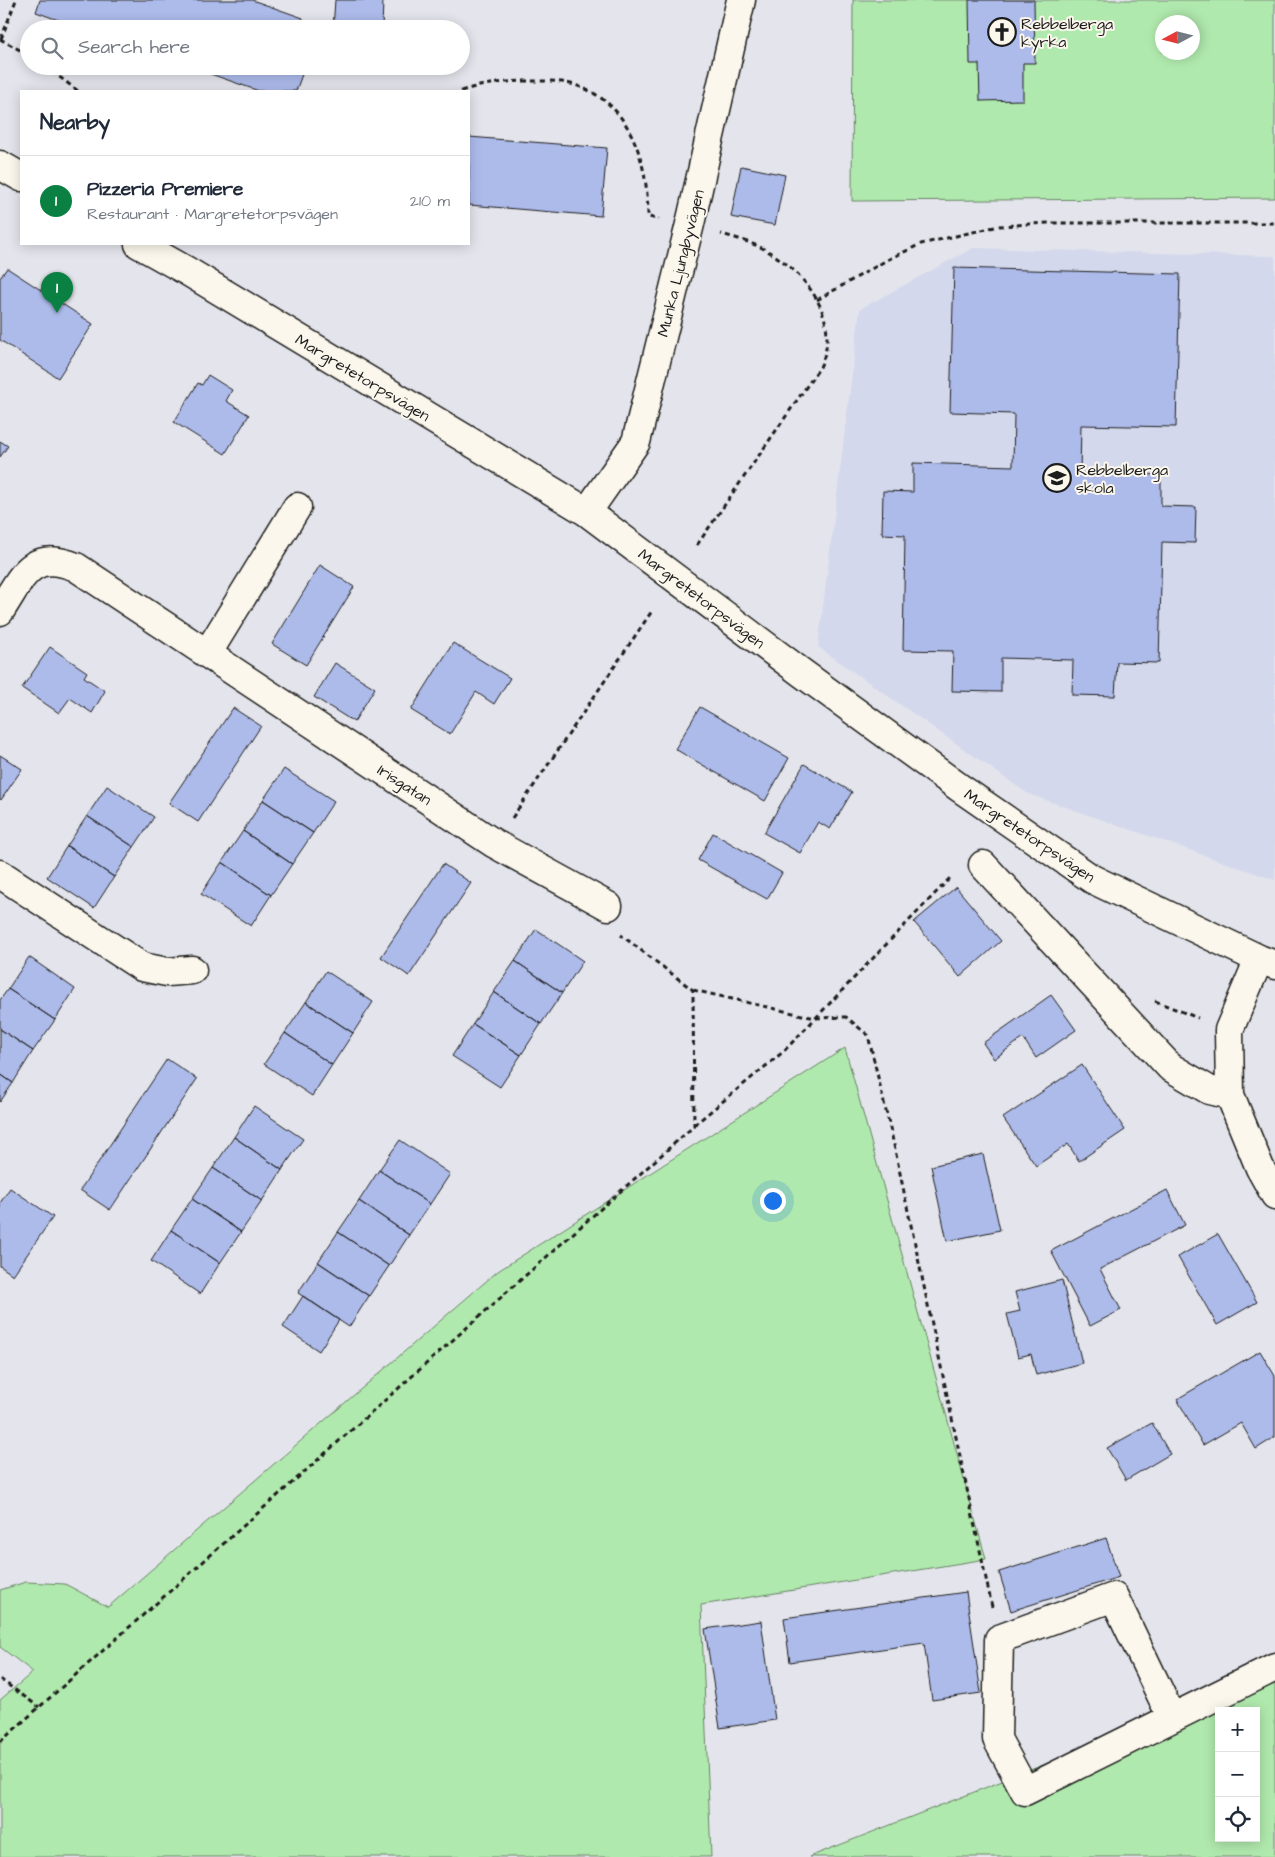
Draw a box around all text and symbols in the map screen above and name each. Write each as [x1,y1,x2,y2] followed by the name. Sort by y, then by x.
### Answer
[1021,13,1113,54] place label: Rebbelberga kyrka
[1155,15,1200,60] north arrow
[987,17,1017,47] church icon: Rebbelberga kyrka
[20,20,470,75] search box
[38,34,66,62] icon: search
[78,34,190,61] text: Search here
[40,108,110,137] text: Nearby
[87,176,243,203] text: Pizzeria Premiere
[652,187,711,339] street label: Munka Ljungbyvägen
[55,190,57,212] text: 1
[410,190,450,212] text: 210 m
[87,203,338,225] text: Restaurant · Margretetorpsvägen
[41,272,73,313] pin: 1
[290,329,434,428] street label: Margretetorpsvägen
[1076,459,1168,499] place label: Rebbelberga skola
[1042,463,1072,493] school or university icon: Rebbelberga skola
[633,544,769,655] street label: Margretetorpsvägen
[372,759,436,811] street label: Irisgatan
[959,784,1099,889] street label: Margretetorpsvägen
[760,1188,786,1214] your location
[1215,1707,1260,1842] map controls
[1215,1707,1260,1752] button: +
[1215,1752,1260,1797] button: −
[1215,1797,1260,1842] button: locate

